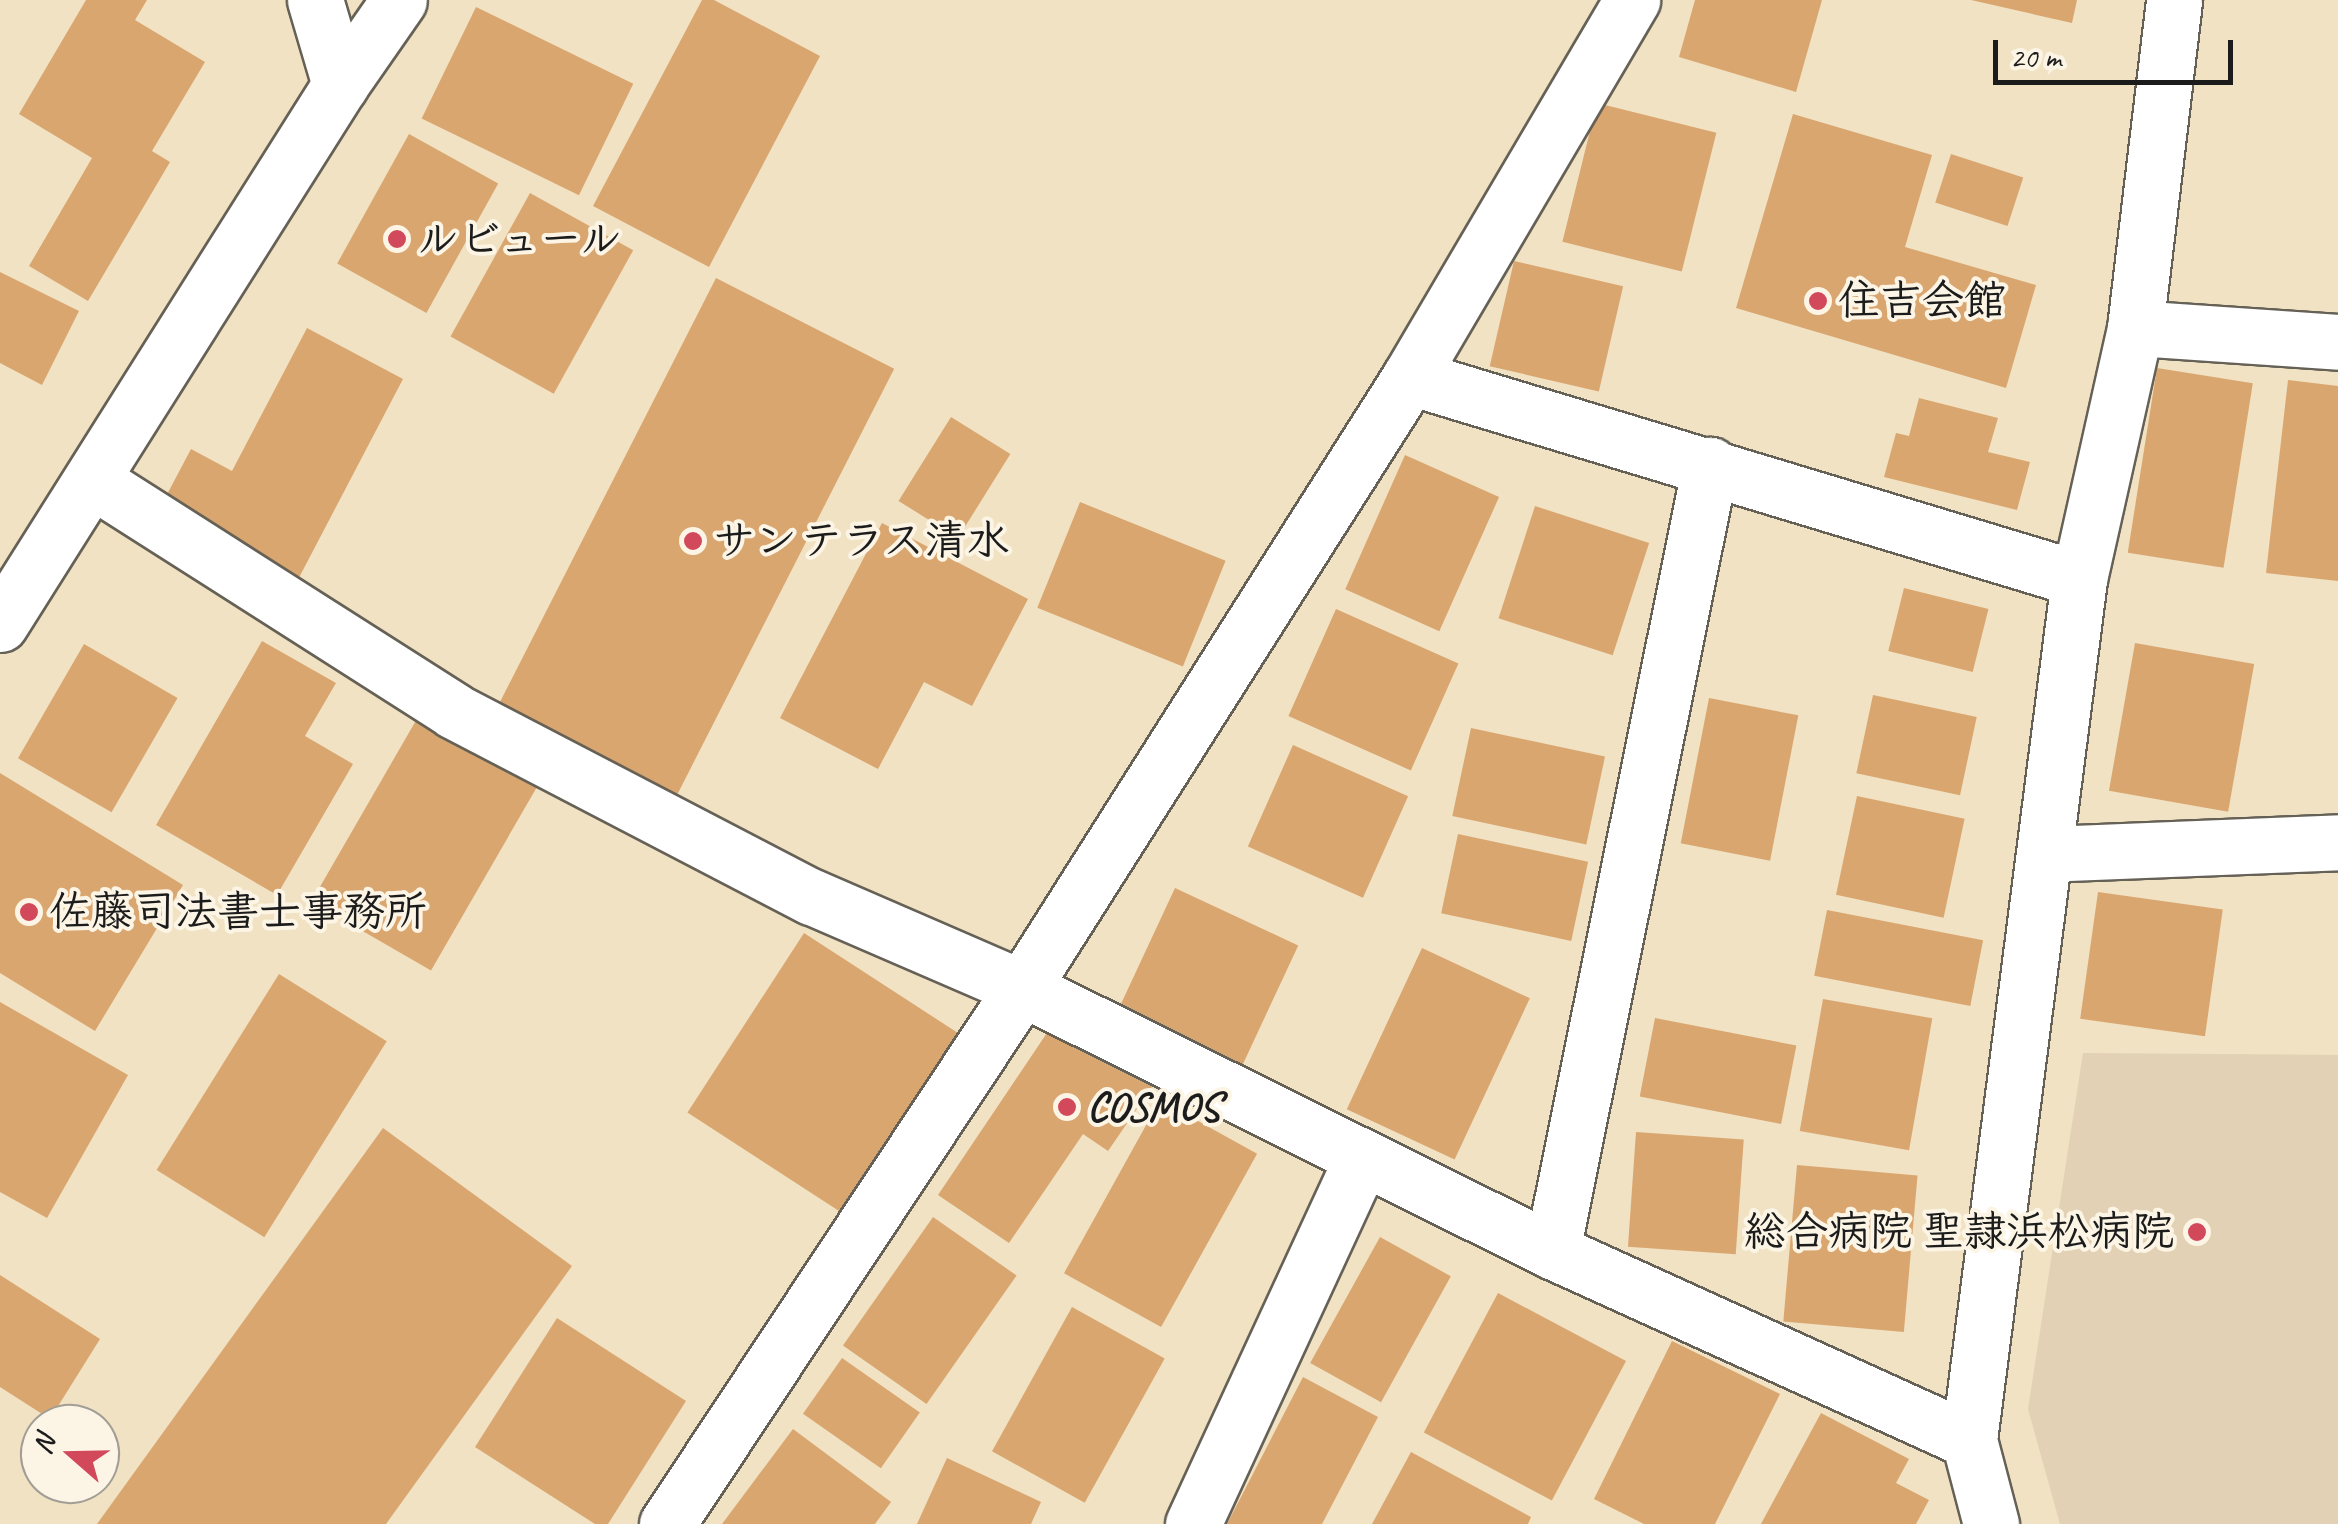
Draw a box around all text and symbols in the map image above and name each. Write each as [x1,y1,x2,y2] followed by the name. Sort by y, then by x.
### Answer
[1998,20,2238,82] scale bar
[2010,38,2061,76] text: 20 m
[417,214,626,264] place label: ルビュール
[386,228,408,250] marker: ルビュール
[1838,276,2006,326] place label: 住吉会館
[1807,290,1829,312] marker: 住吉会館
[713,516,1007,566] place label: サンテラス清水
[682,530,704,552] marker: サンテラス清水
[49,887,427,937] place label: 佐藤司法書士事務所
[18,901,40,923] marker: 佐藤司法書士事務所
[1087,1082,1220,1132] place label: COSMOS
[1056,1096,1078,1118] marker: COSMOS
[1744,1207,2174,1257] place label: 総合病院 聖隷浜松病院
[2184,1219,2210,1245] marker: 総合病院 聖隷浜松病院
[20,1404,120,1504] north arrow
[24,1430,63,1458] text: N

